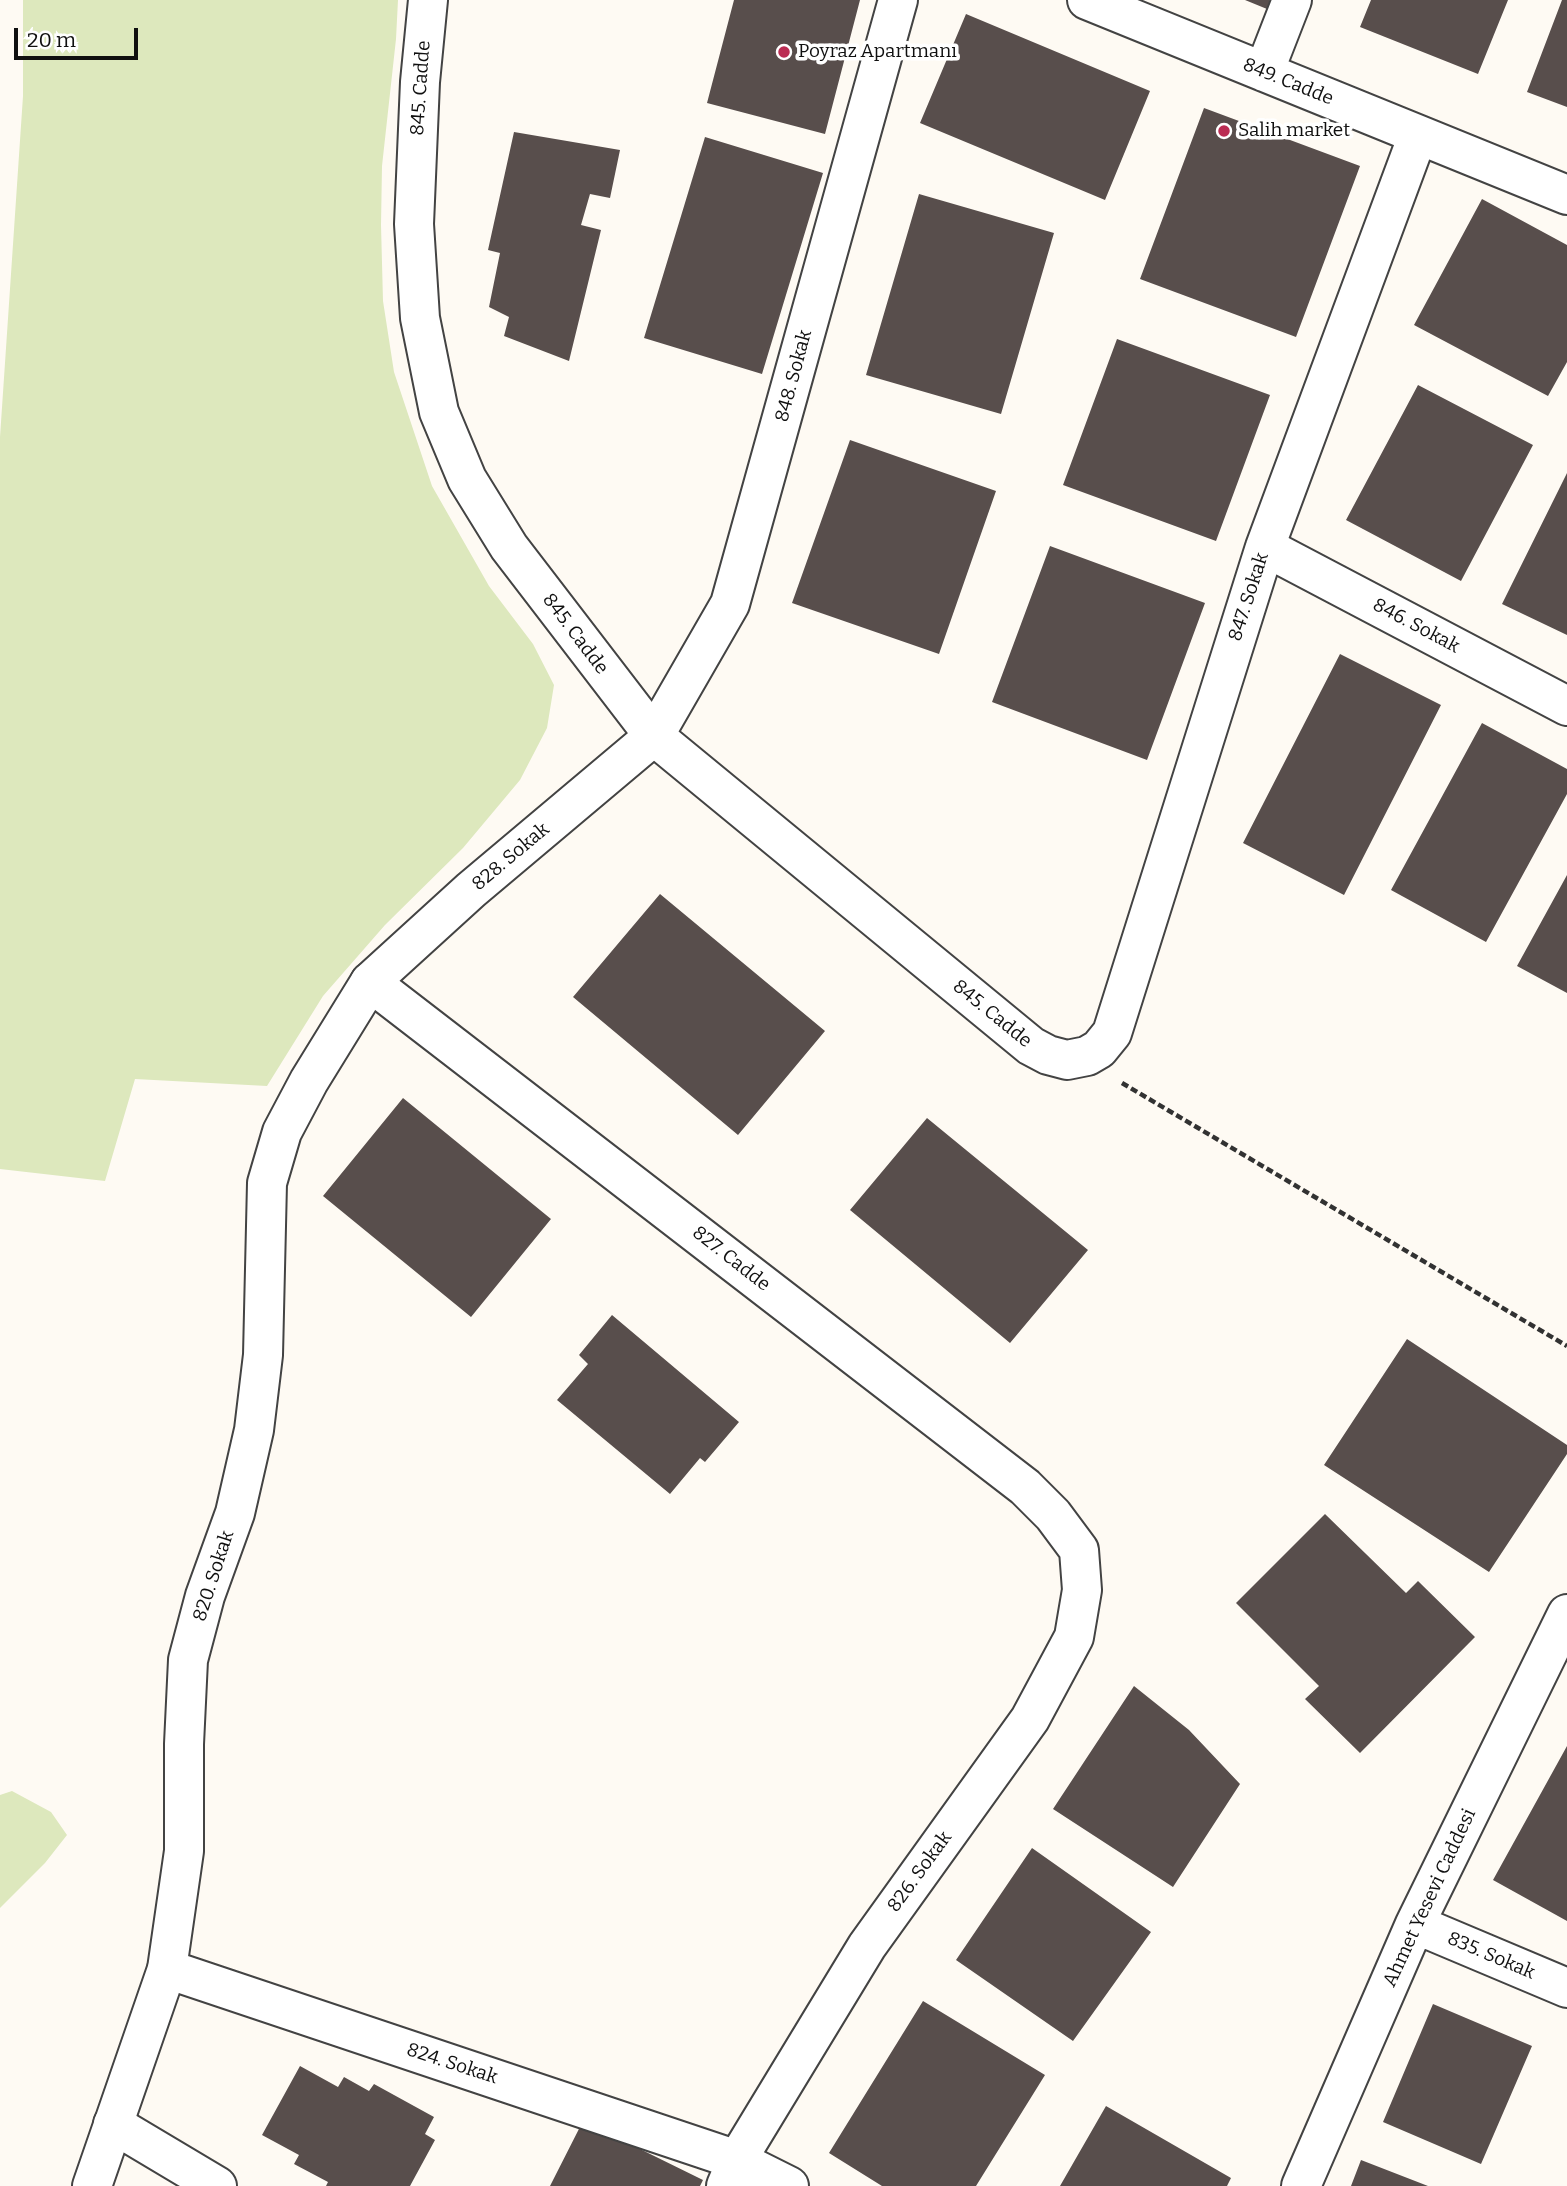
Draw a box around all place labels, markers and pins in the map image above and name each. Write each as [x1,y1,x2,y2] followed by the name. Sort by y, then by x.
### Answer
[798,41,957,63] place label: Poyraz Apartmanı
[776,44,792,60] marker: Poyraz Apartmanı
[1238,120,1350,142] place label: Salih market
[1216,123,1232,139] marker: Salih market

